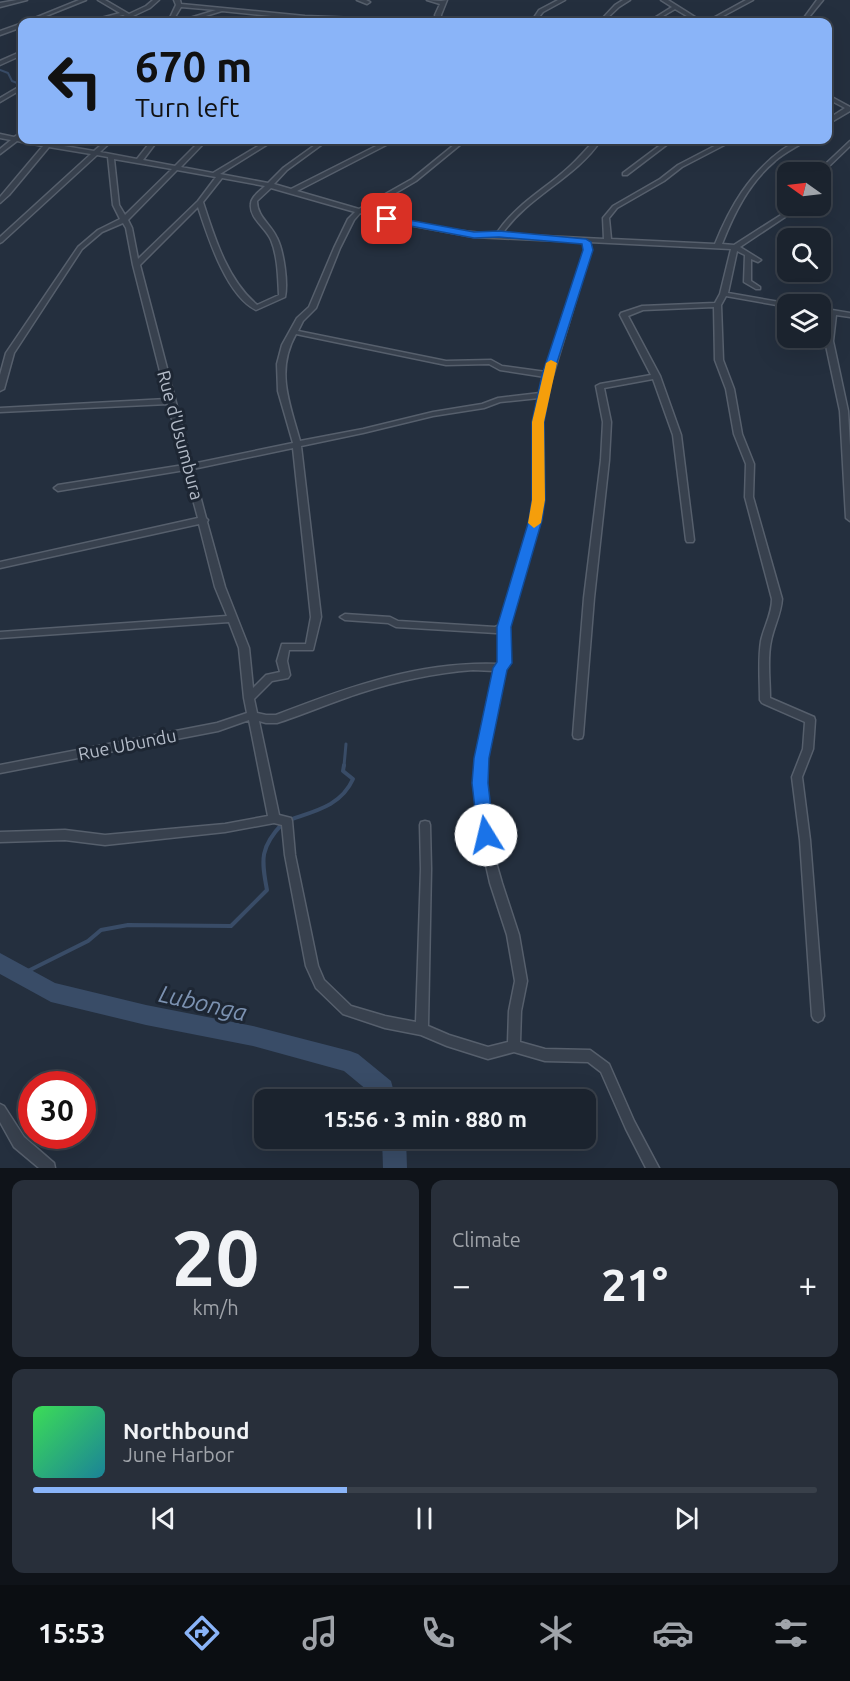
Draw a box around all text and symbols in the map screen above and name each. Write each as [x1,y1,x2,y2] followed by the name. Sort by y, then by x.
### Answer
[36,42,114,120] icon: left
[135,43,252,90] text: 670 m
[135,92,239,122] text: Turn left
[777,162,831,216] north arrow
[777,162,831,348] map controls
[361,193,412,244] pin
[370,202,403,235] icon: arrive
[777,228,831,282] button: search
[777,294,831,348] button: layers
[154,368,208,502] street label: Rue d'Usumbura
[76,725,178,763] street label: Rue Ubundu
[454,803,518,867] position arrow
[156,980,250,1026] water label: Lubonga
[18,1071,96,1149] speed limit sign: 30
[323,1106,527,1131] text: 15:56 · 3 min · 880 m
[172,1213,259,1301] text: 20
[452,1228,521,1251] text: Climate
[601,1259,668,1310] text: 21°
[452,1266,471,1303] text: −
[798,1266,817,1303] text: +
[192,1296,239,1319] text: km/h
[123,1418,249,1443] text: Northbound
[123,1443,234,1466] text: June Harbor
[147,1502,180,1535] icon: previous
[408,1502,441,1535] icon: pause
[670,1502,703,1535] icon: next
[181,1612,223,1654] icon: directions
[299,1612,341,1654] icon: music
[417,1612,459,1654] icon: phone
[535,1612,577,1654] icon: climate
[652,1612,694,1654] icon: car
[770,1612,812,1654] icon: filters
[38,1618,105,1648] text: 15:53

